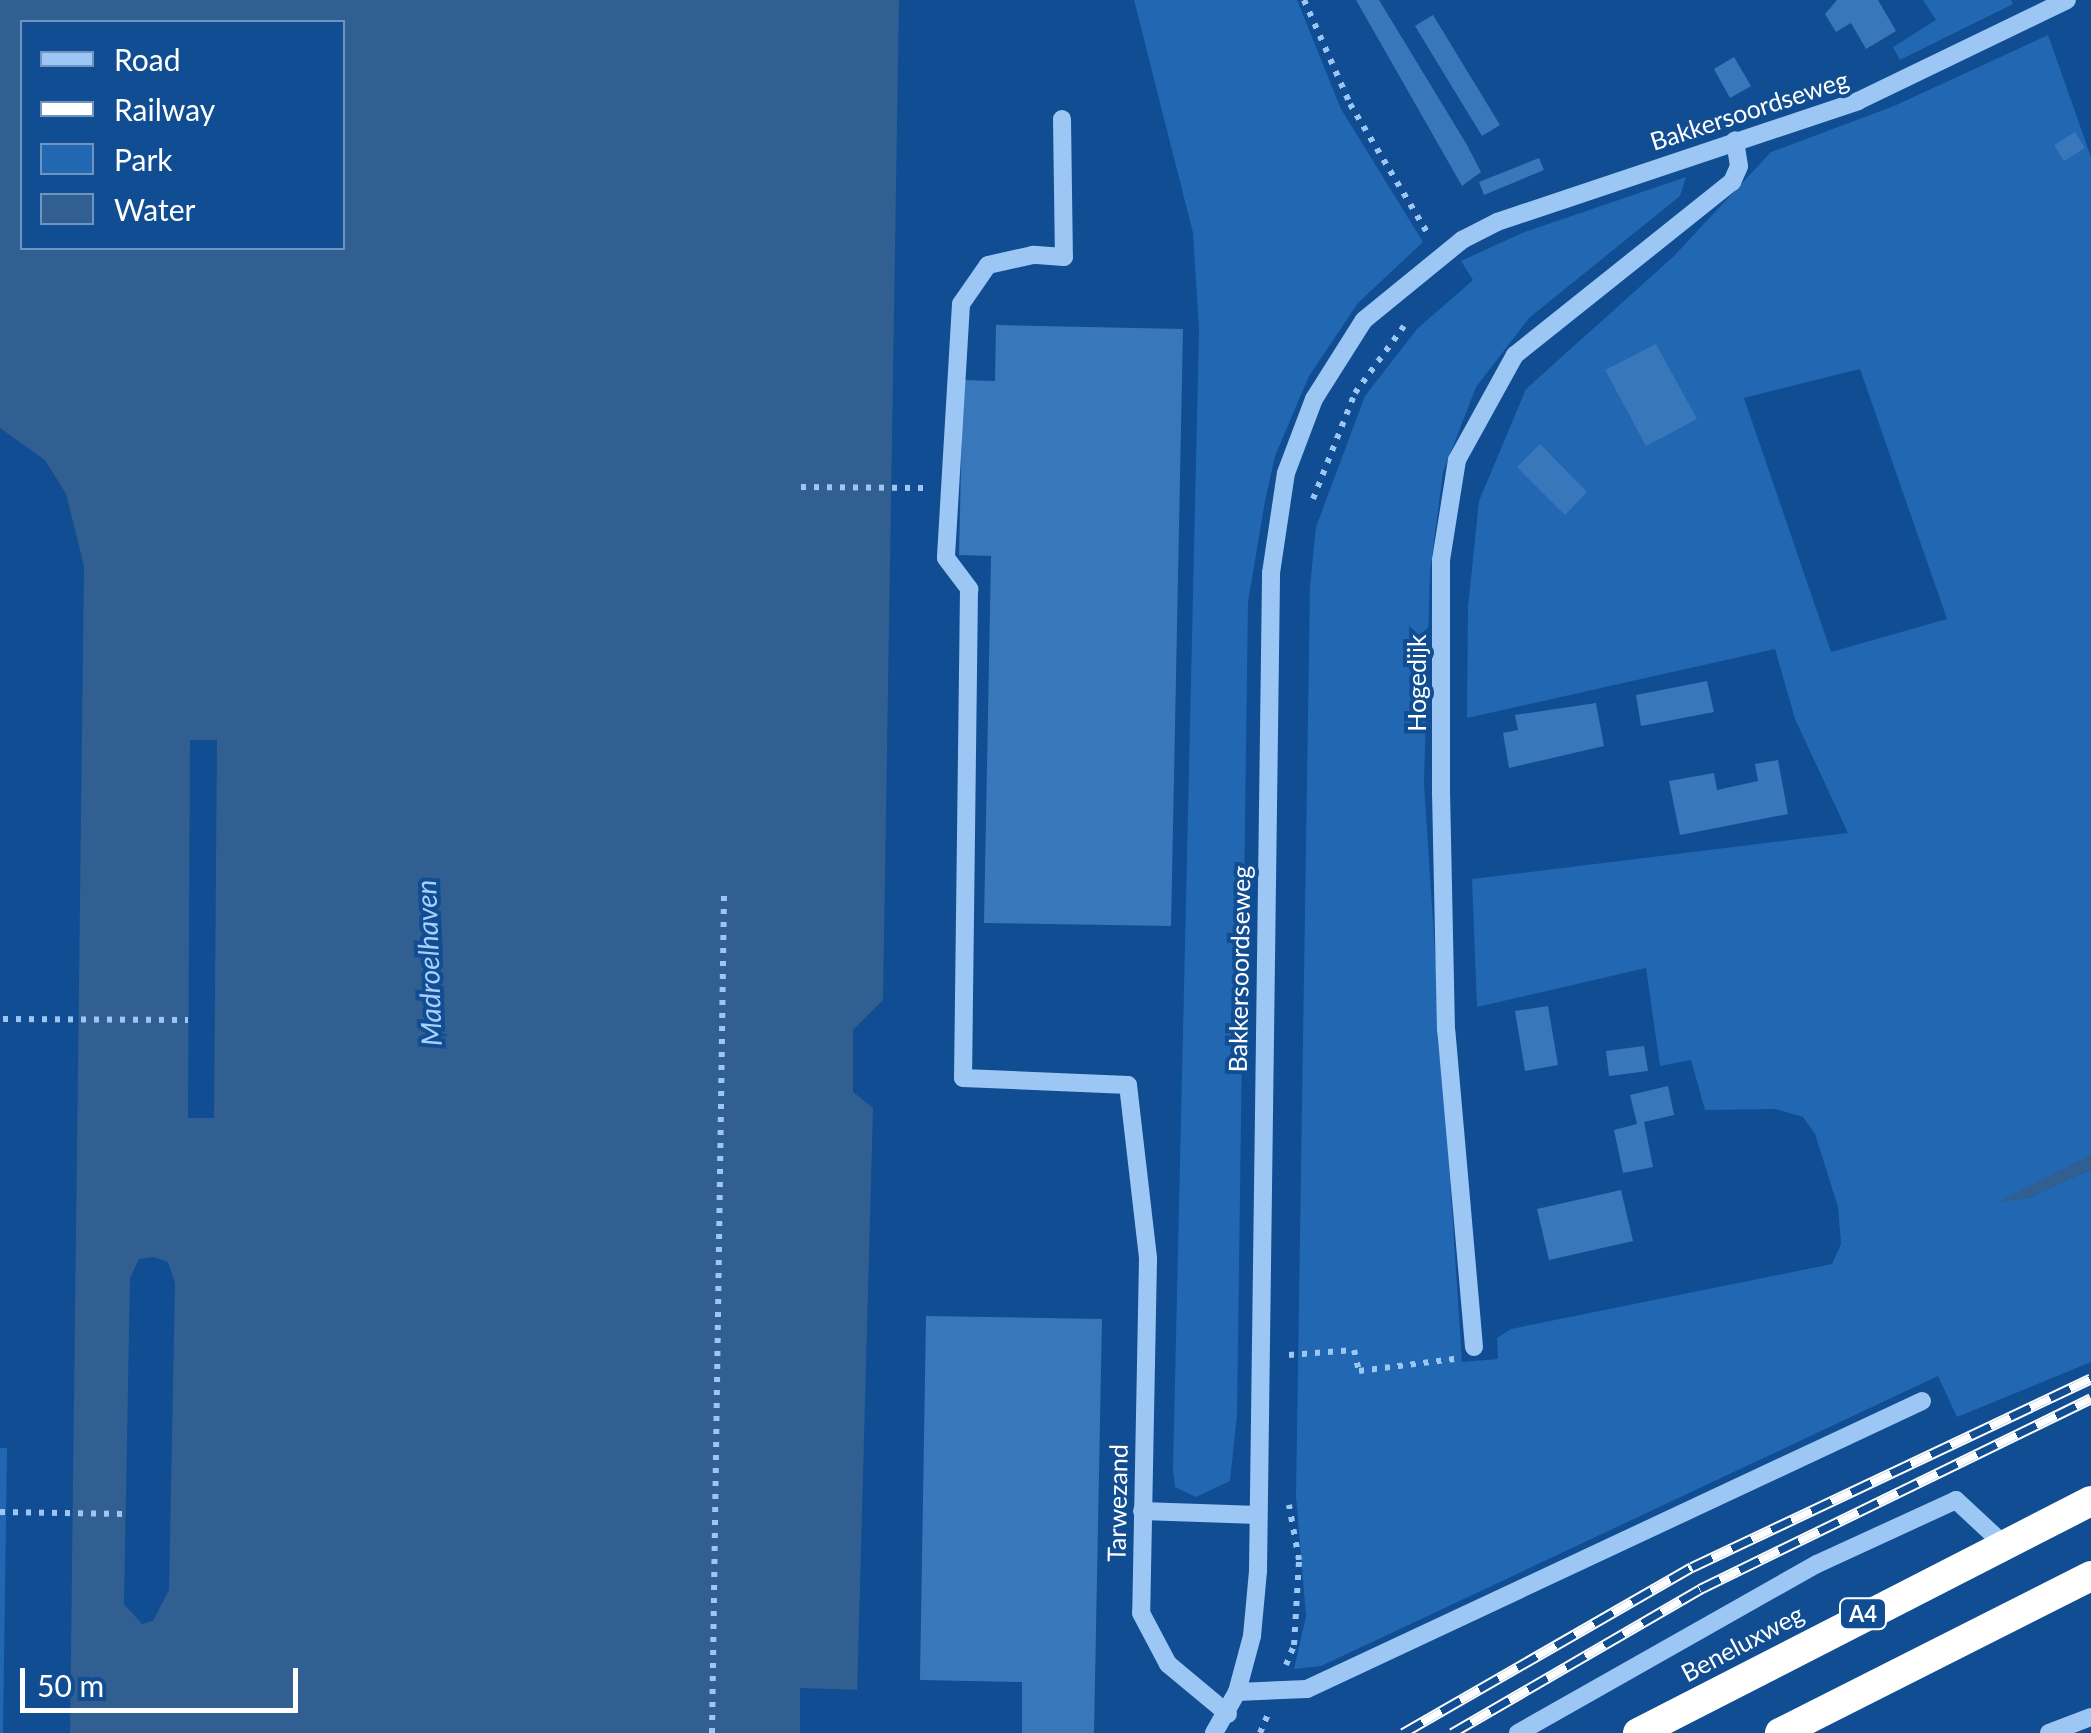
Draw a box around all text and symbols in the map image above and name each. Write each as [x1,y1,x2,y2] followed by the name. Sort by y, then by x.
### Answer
[20,20,345,250] legend
[114,41,181,77] text: Road
[1646,64,1852,156] street label: Bakkersoordseweg
[114,91,215,127] text: Railway
[114,141,173,177] text: Park
[114,191,196,227] text: Water
[1401,634,1431,732] street label: Hogedijk
[1222,865,1256,1073] street label: Bakkersoordseweg
[408,879,448,1047] water label: Madroelhaven
[1101,1444,1133,1562] street label: Tarwezand
[1838,1597,1888,1631] road number: A4
[1676,1598,1808,1688] street label: Beneluxweg
[25,1648,302,1710] scale bar
[37,1667,104,1703] text: 50 m

